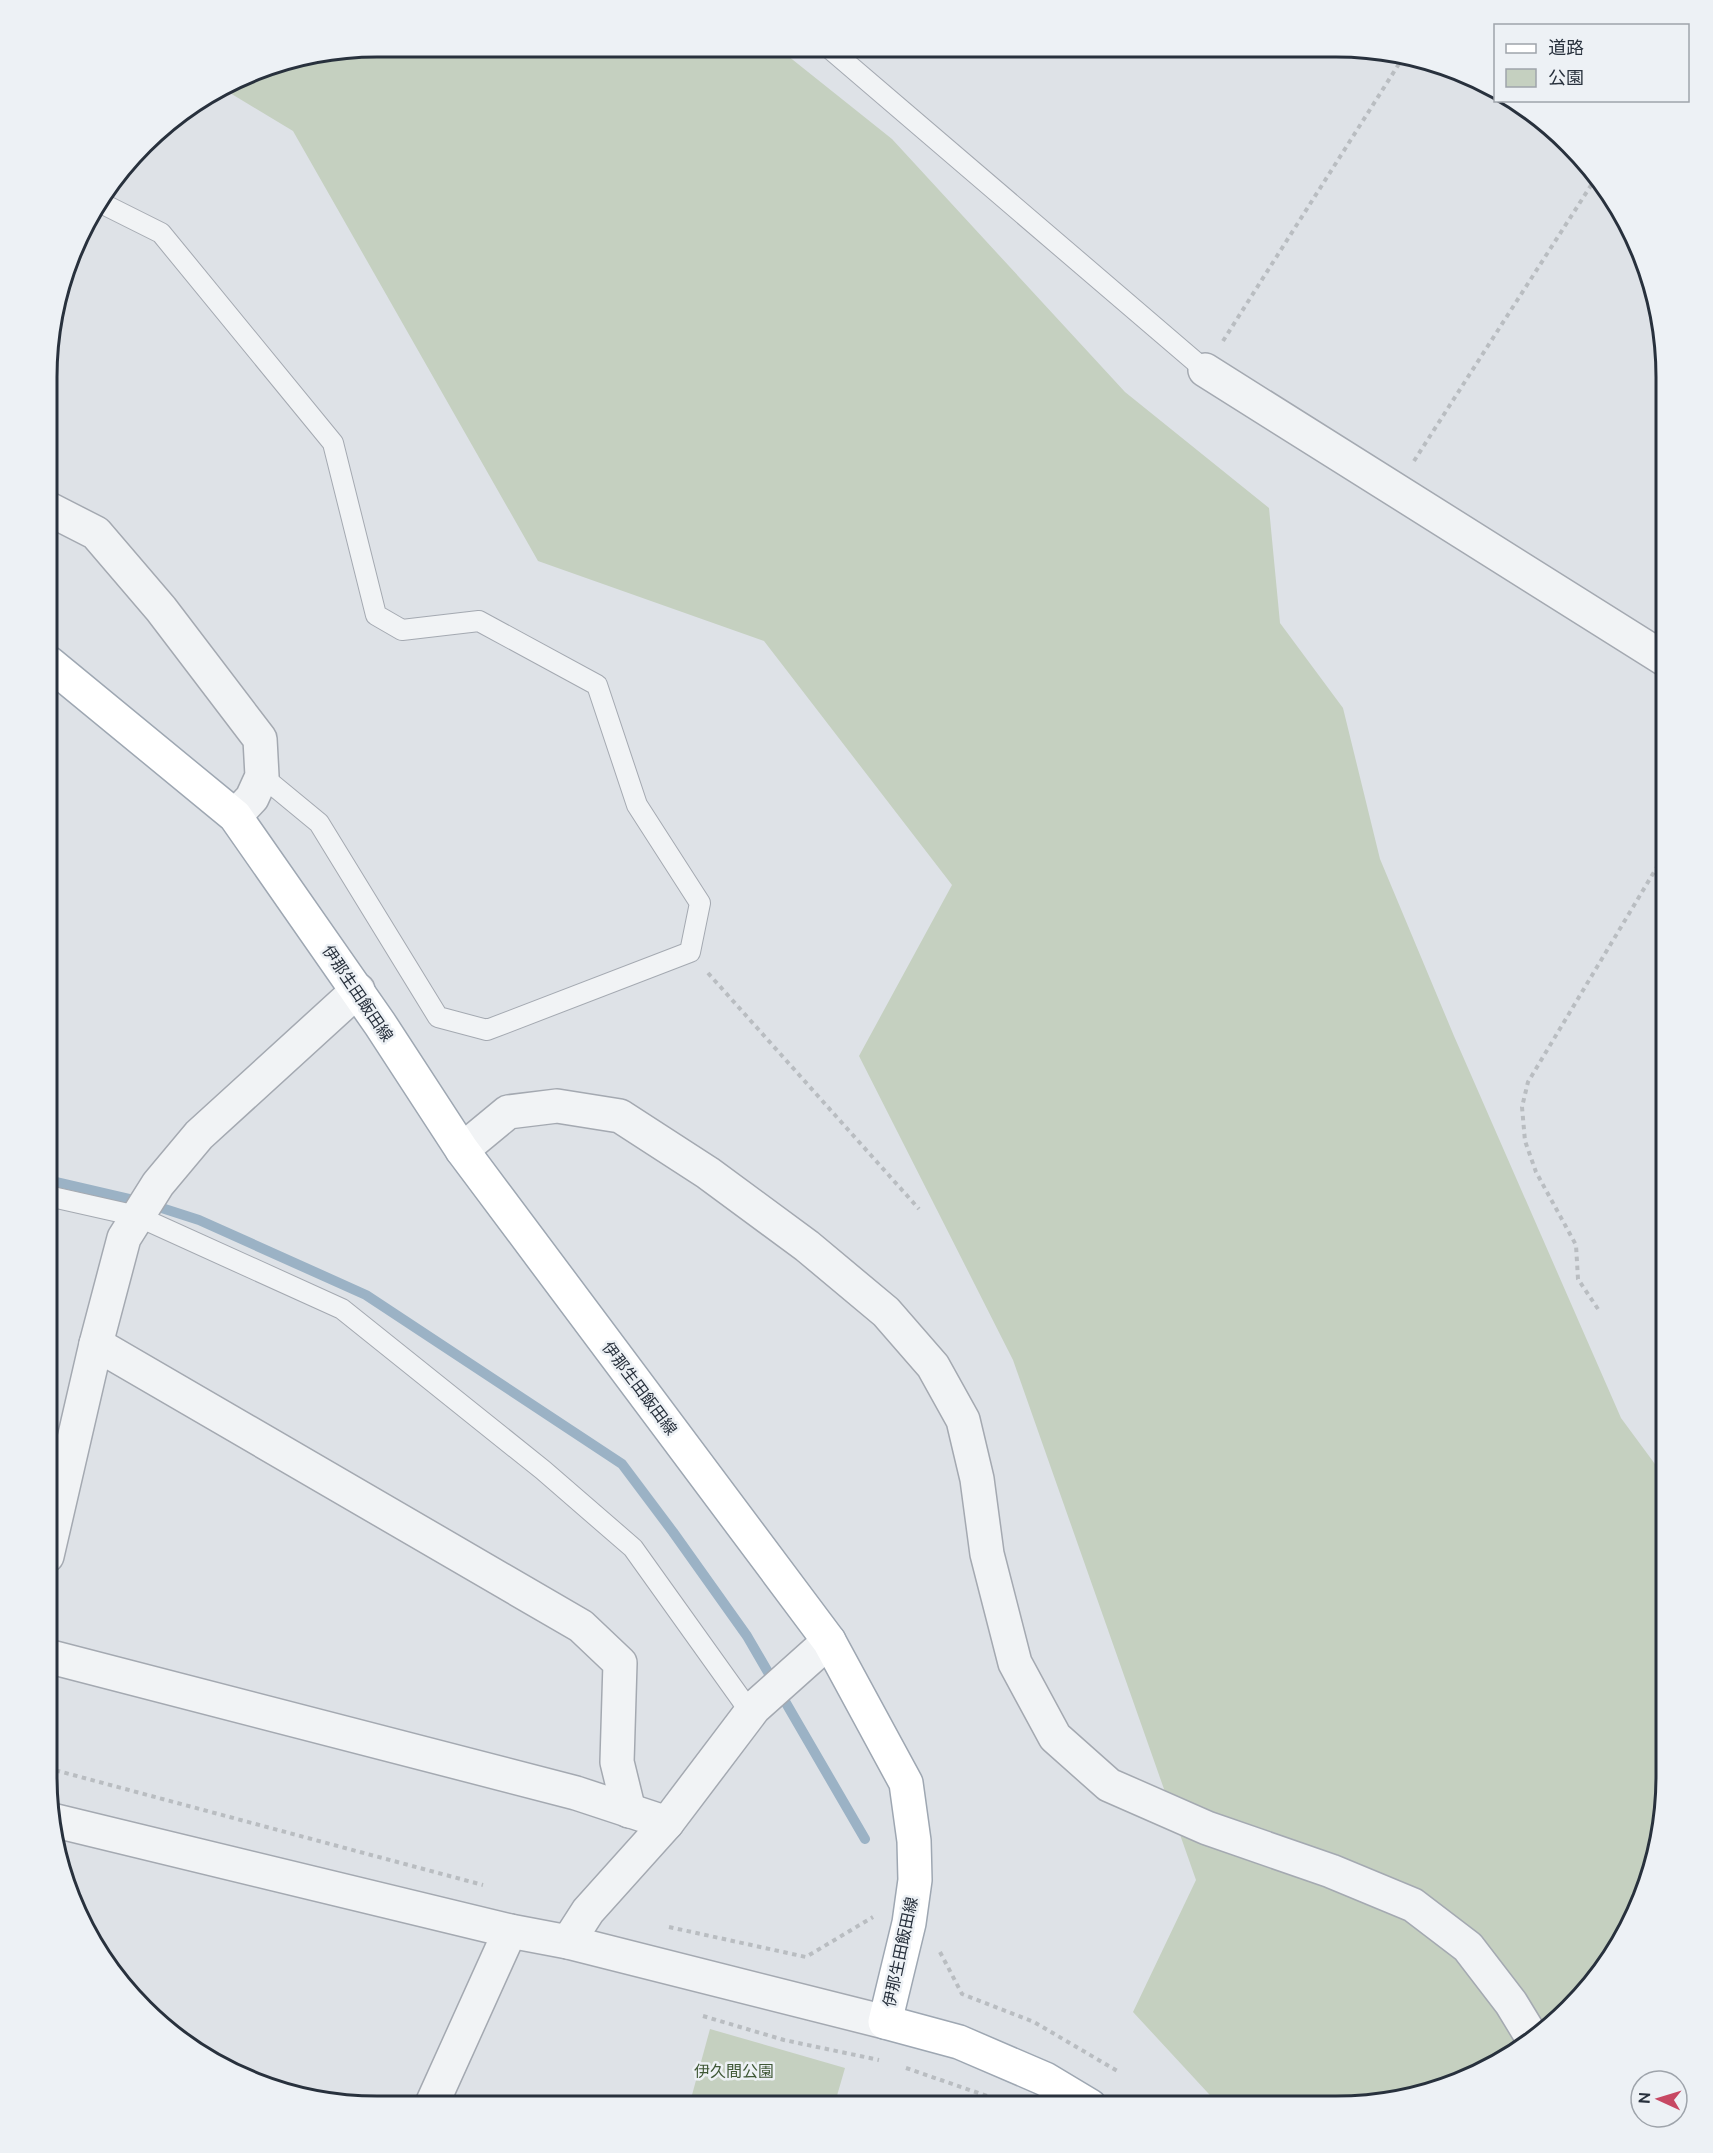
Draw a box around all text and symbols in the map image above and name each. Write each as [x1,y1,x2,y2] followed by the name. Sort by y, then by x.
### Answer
[1494,24,1689,102] legend
[1548,37,1584,57] text: 道路
[1548,67,1584,87] text: 公園
[319,942,397,1044] street label: 伊那生田飯田線
[599,1338,681,1438] street label: 伊那生田飯田線
[880,1895,920,2009] street label: 伊那生田飯田線
[694,2062,774,2080] park label: 伊久間公園
[1629,2069,1689,2129] north arrow
[1635,2091,1653,2105] text: N

